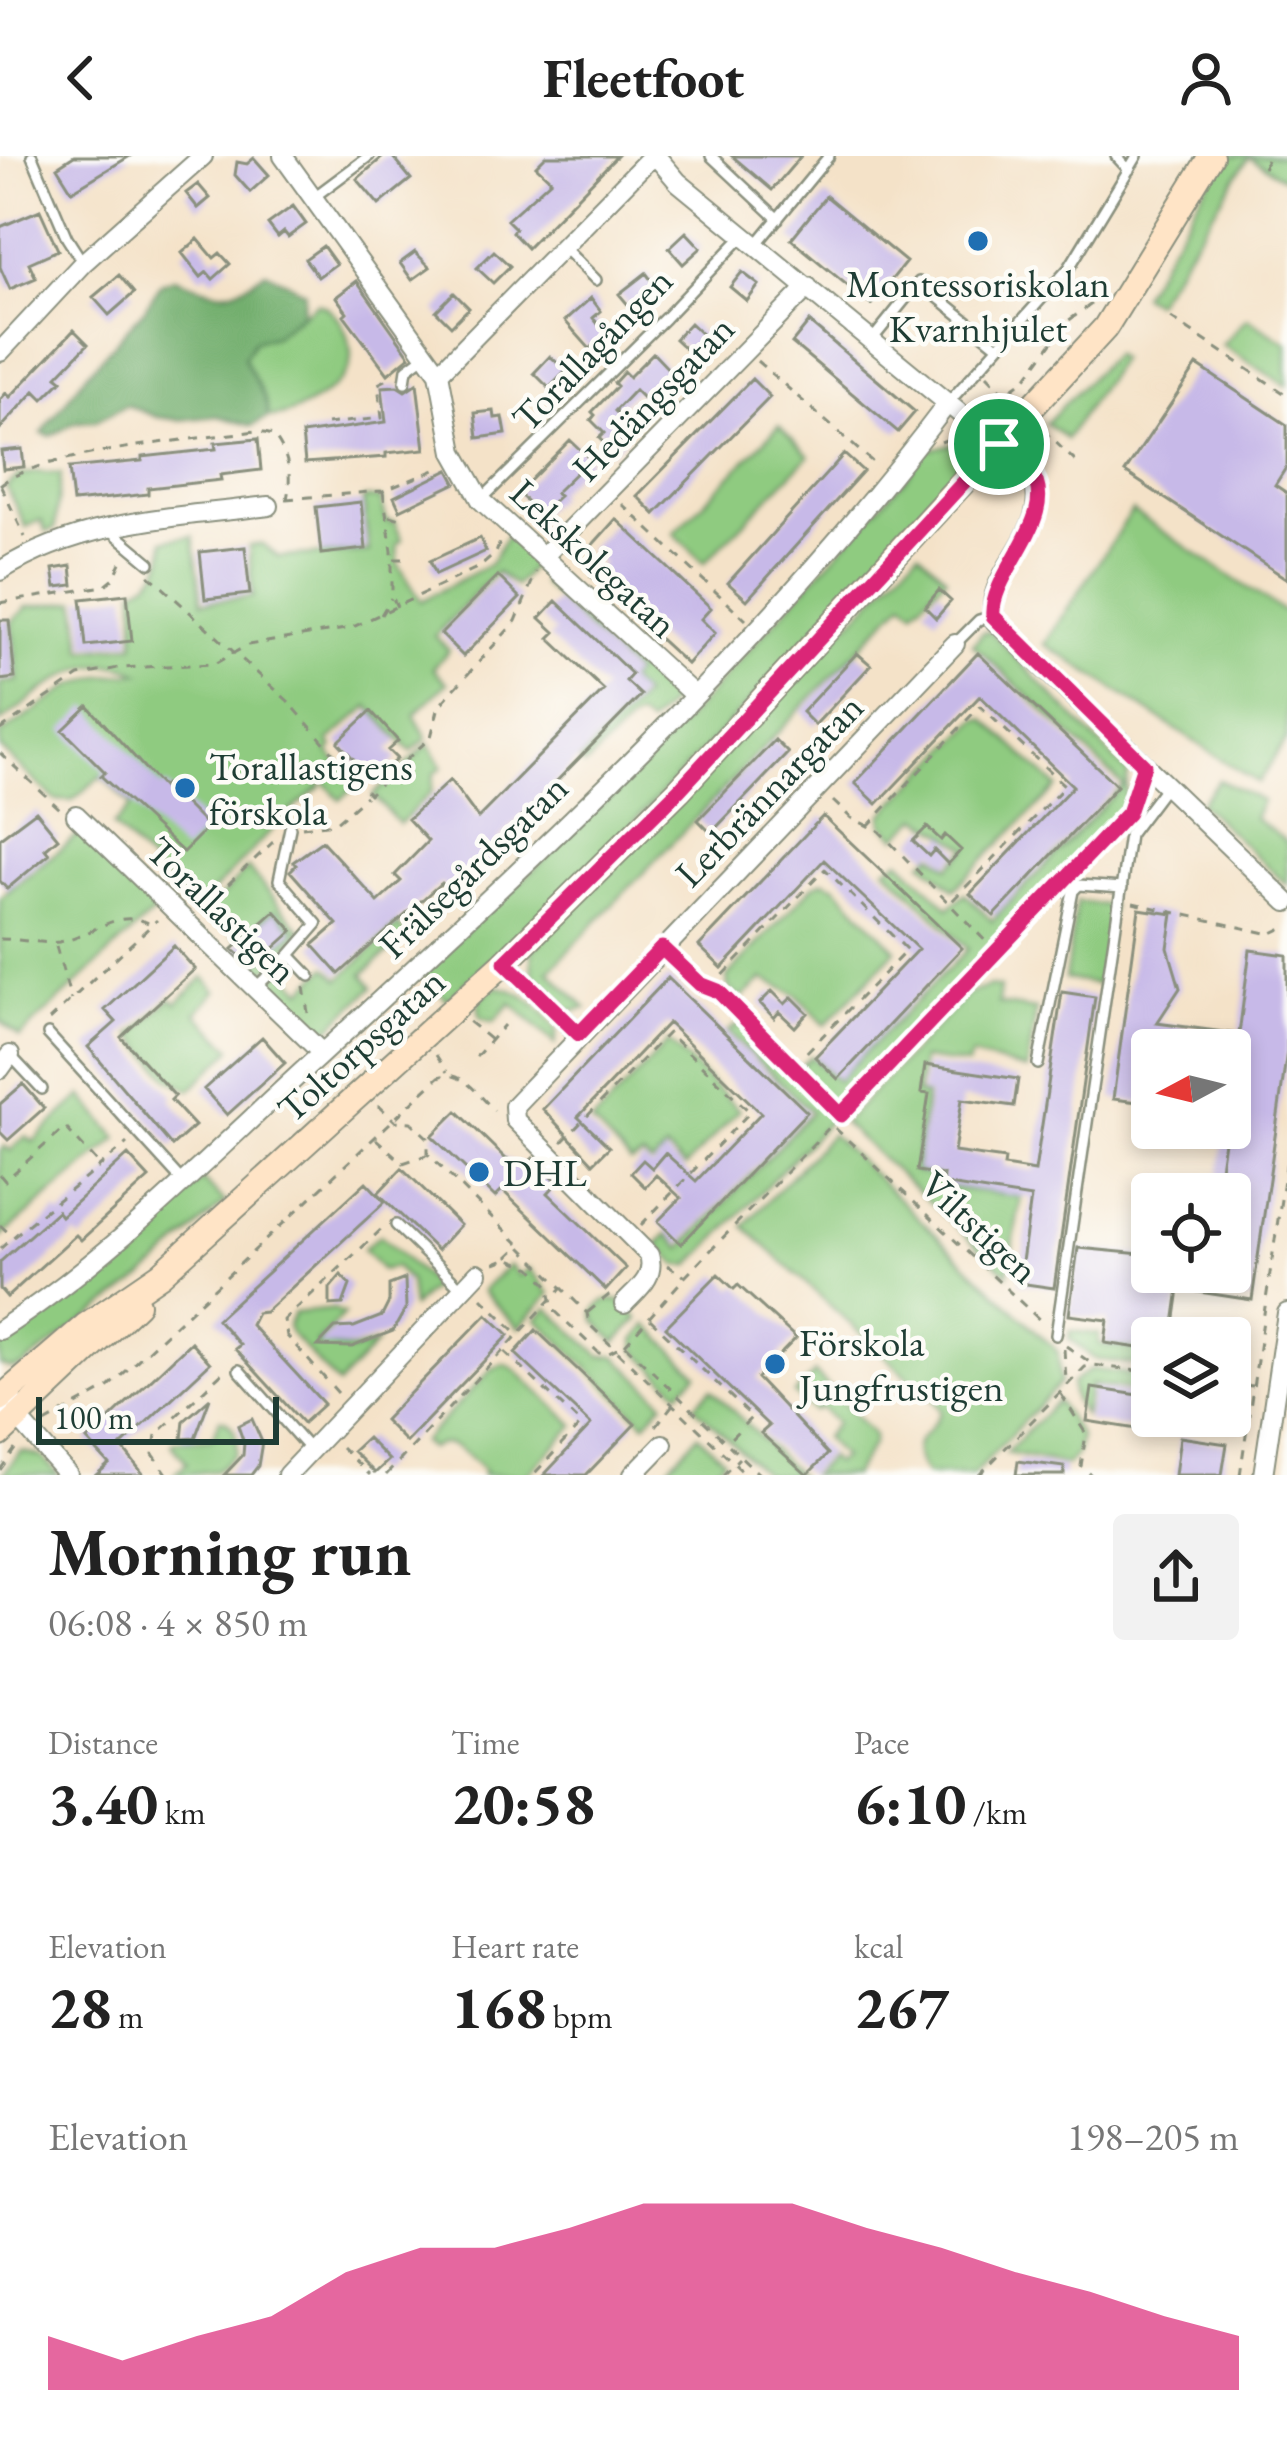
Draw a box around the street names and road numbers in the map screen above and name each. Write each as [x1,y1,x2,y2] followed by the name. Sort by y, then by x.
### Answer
[501,256,683,442] street label: Torallagången
[561,304,745,492] street label: Hedängsgatan
[499,467,689,649] street label: Lekskolegatan
[664,682,874,898] street label: Lerbrännargatan
[367,763,579,969] street label: Frälsegårdsgatan
[135,825,309,995] street label: Torallastigen
[266,956,456,1134] street label: Toltorpsgatan
[910,1159,1050,1295] street label: Viltstigen

